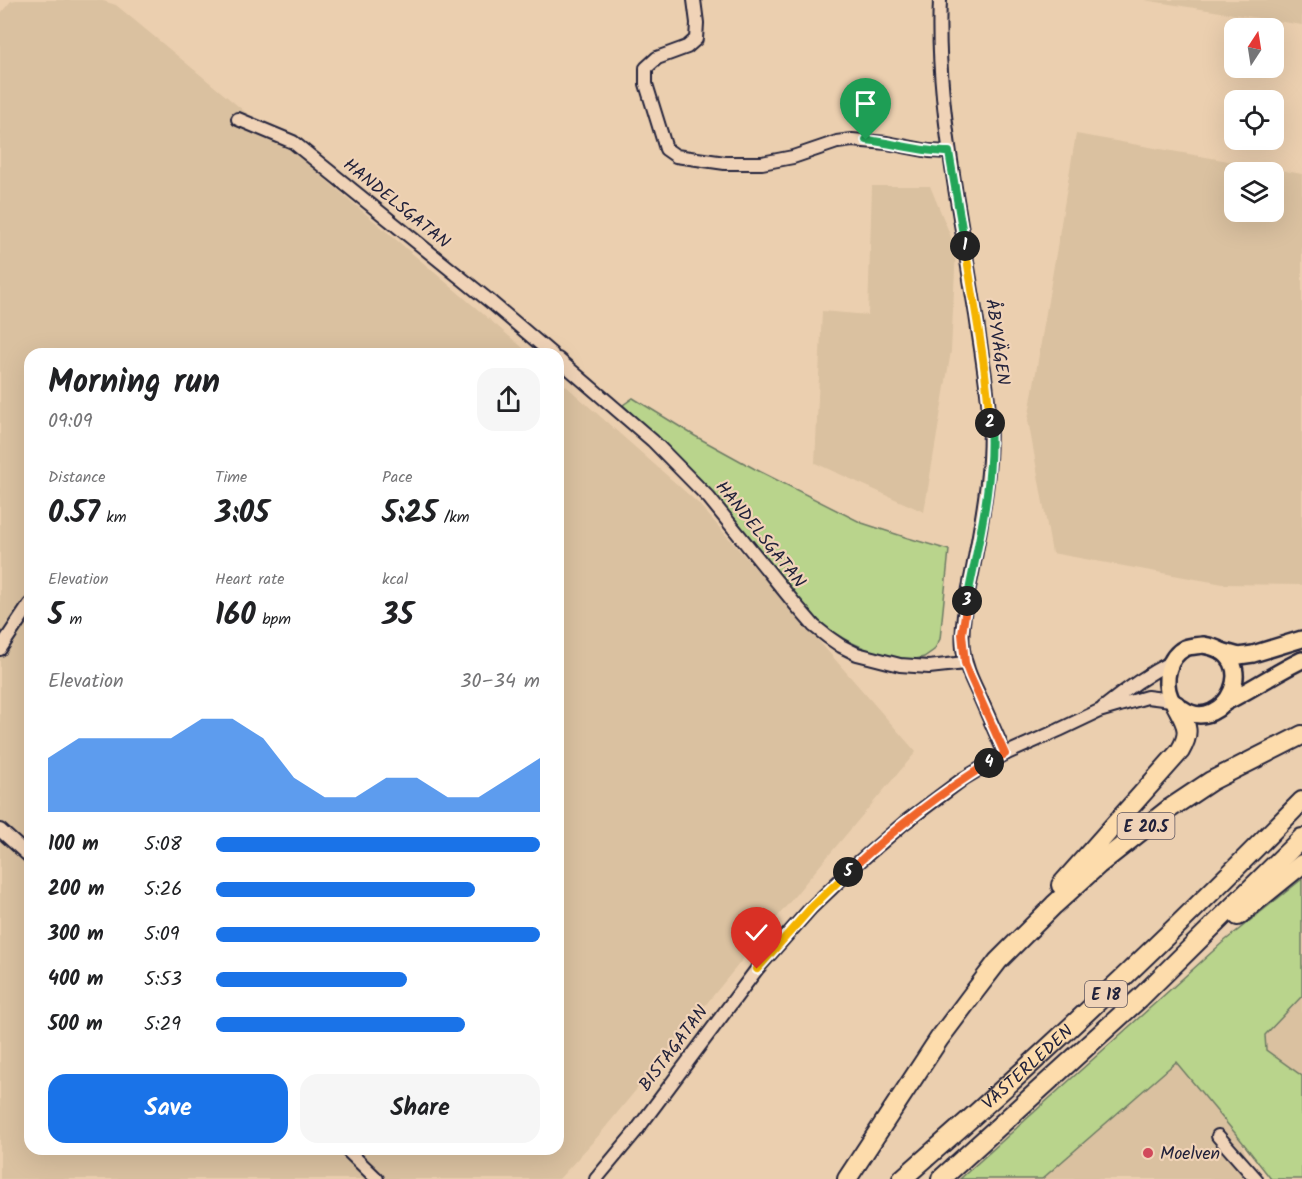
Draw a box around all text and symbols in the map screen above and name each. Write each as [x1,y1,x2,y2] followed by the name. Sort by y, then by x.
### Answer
[1224,18,1284,78] north arrow
[1224,18,1284,222] map controls
[840,78,891,140] pin
[849,87,882,120] icon: arrive
[1224,90,1284,150] button: locate
[336,152,456,257] street label: HANDELSGATAN
[1224,162,1284,222] button: layers
[950,231,980,261] pin: 1
[963,233,967,258] text: 1
[976,297,1017,387] street label: ÅBYVÄGEN
[48,357,220,410] text: Morning run
[477,368,540,431] button: share
[48,406,92,438] text: 09:09
[975,408,1005,438] pin: 2
[985,410,995,435] text: 2
[48,465,106,490] text: Distance
[215,465,247,490] text: Time
[382,465,413,490] text: Pace
[707,475,812,595] street label: HANDELSGATAN
[48,490,100,538] text: 0.57
[215,490,269,538] text: 3:05
[382,490,437,538] text: 5:25
[100,505,127,530] text: km
[437,505,470,530] text: /km
[48,567,109,592] text: Elevation
[215,567,285,592] text: Heart rate
[382,567,408,592] text: kcal
[952,586,982,616] pin: 3
[963,588,971,613] text: 3
[48,592,63,640] text: 5
[215,592,256,640] text: 160
[382,592,414,640] text: 35
[63,607,82,632] text: m
[256,607,291,632] text: bpm
[48,666,124,698] text: Elevation
[460,666,540,698] text: 30–34 m
[974,748,1004,778] pin: 4
[985,750,993,775] text: 4
[1118,813,1174,839] road number: E 20.5
[48,829,99,861] text: 100 m
[144,829,182,861] text: 5:08
[833,857,863,887] pin: 5
[844,859,852,884] text: 5
[48,874,104,906] text: 200 m
[144,874,182,906] text: 5:26
[731,907,782,969] pin
[740,916,773,949] icon: check
[48,919,104,951] text: 300 m
[144,919,179,951] text: 5:09
[48,964,104,996] text: 400 m
[144,964,182,996] text: 5:53
[1085,981,1127,1007] road number: E 18
[632,999,716,1098] street label: BISTAGATAN
[48,1009,103,1041] text: 500 m
[144,1009,181,1041] text: 5:29
[976,1018,1081,1118] street label: VÄSTERLEDEN
[48,1074,288,1143] button: Save
[300,1074,540,1143] button: Share
[1160,1140,1220,1169] place label: Moelven
[1141,1146,1155,1160] marker: Moelven

